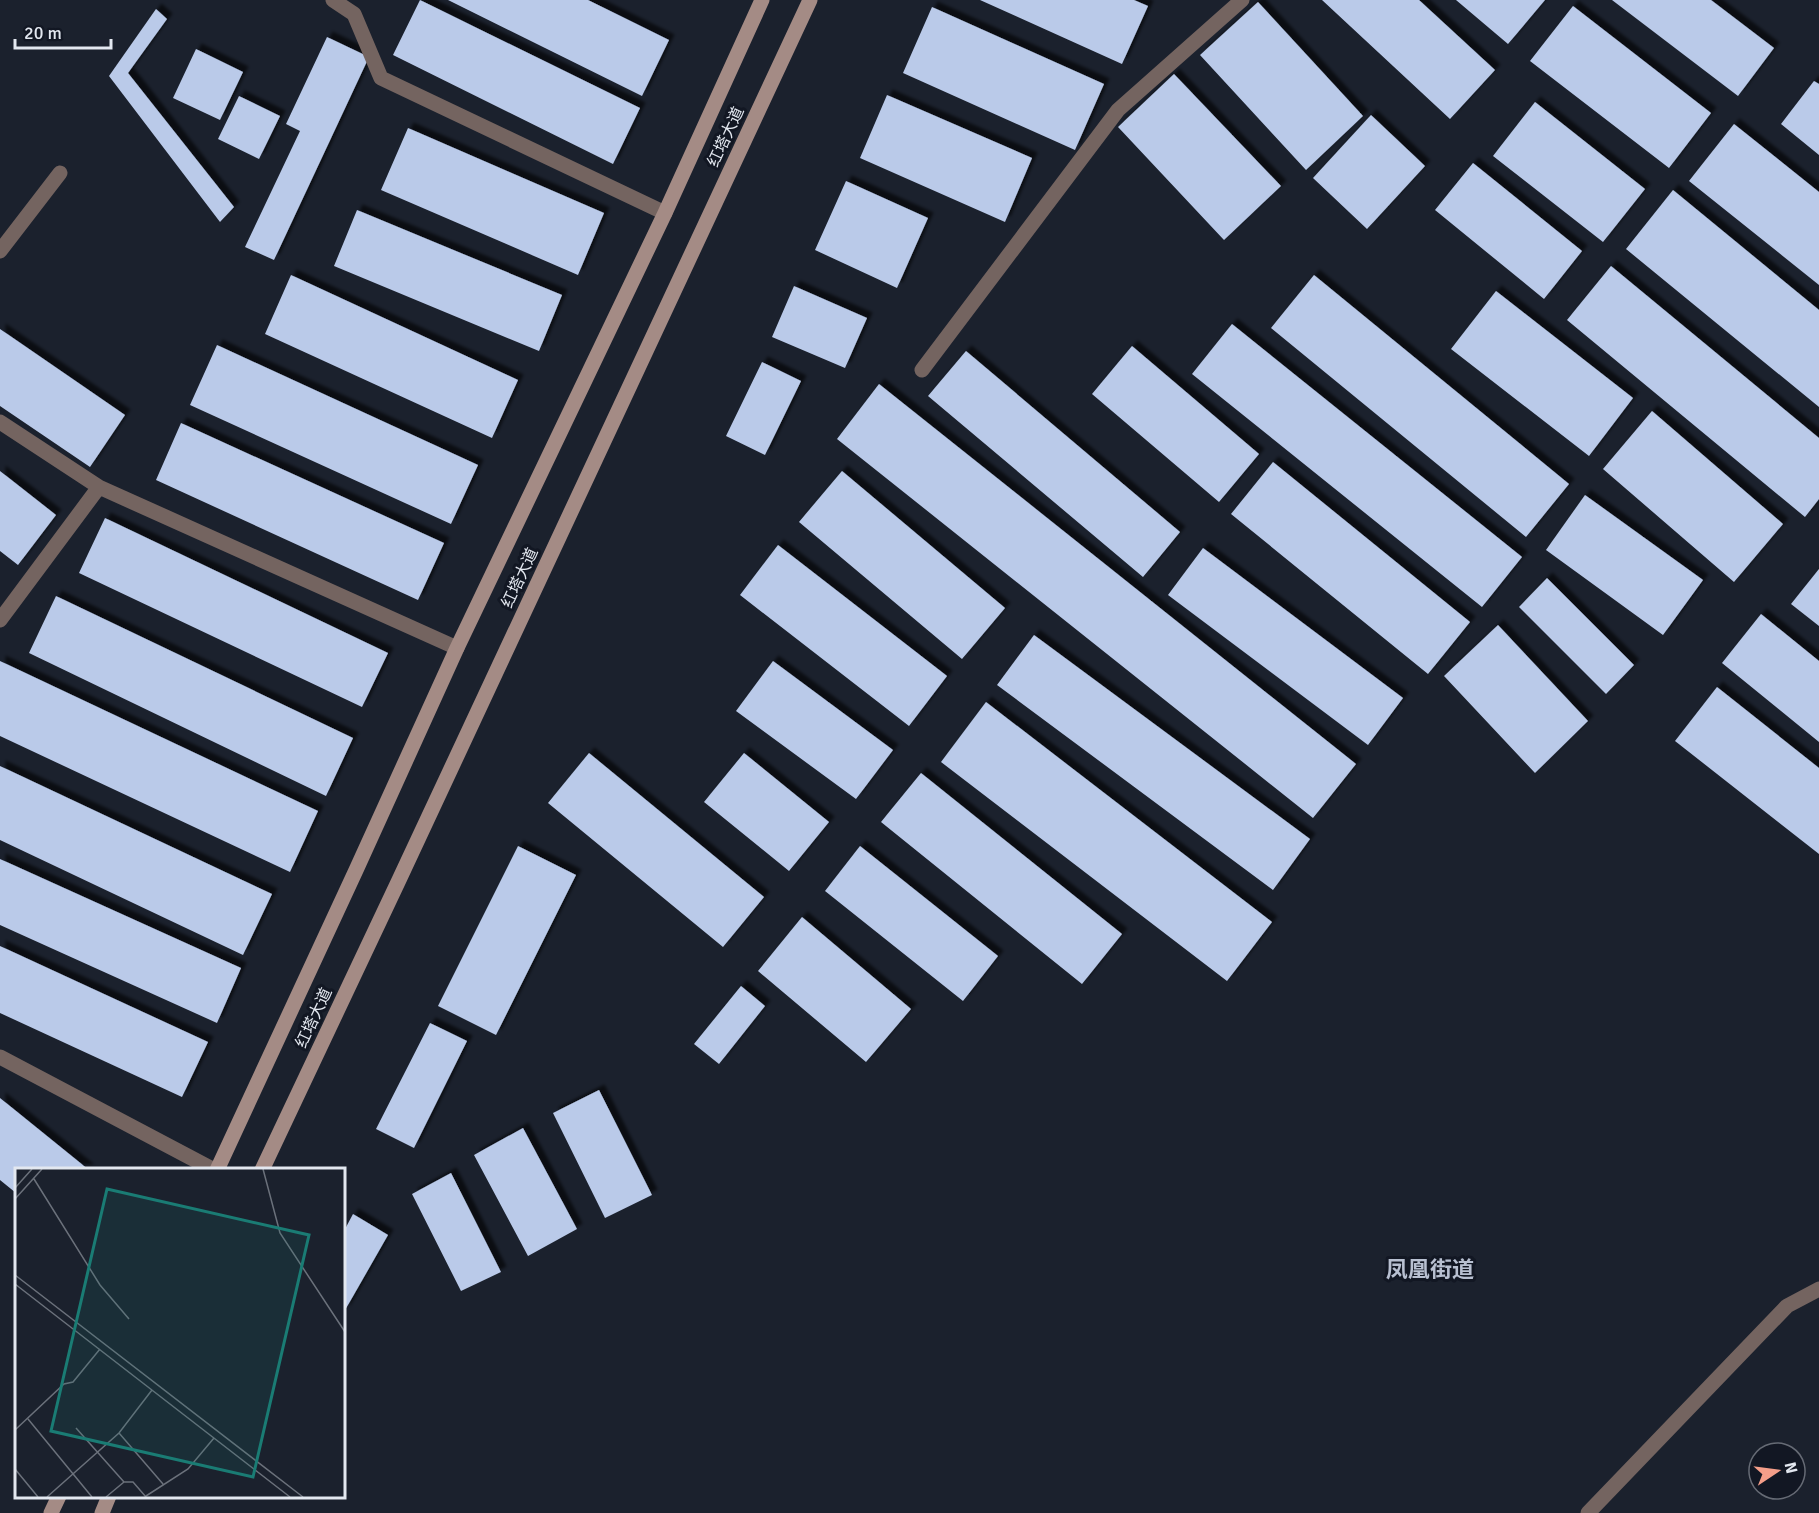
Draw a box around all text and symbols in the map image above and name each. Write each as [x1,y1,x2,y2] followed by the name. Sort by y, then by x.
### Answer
[15,12,111,50] scale bar
[24,22,62,44] text: 20 m
[703,104,749,170] street label: 红塔大道
[497,545,543,611] street label: 红塔大道
[291,985,337,1051] street label: 红塔大道
[15,1168,345,1498] inset map
[1386,1256,1474,1283] district label: 凤凰街道
[1747,1441,1807,1501] north arrow
[1780,1460,1802,1476] text: N

